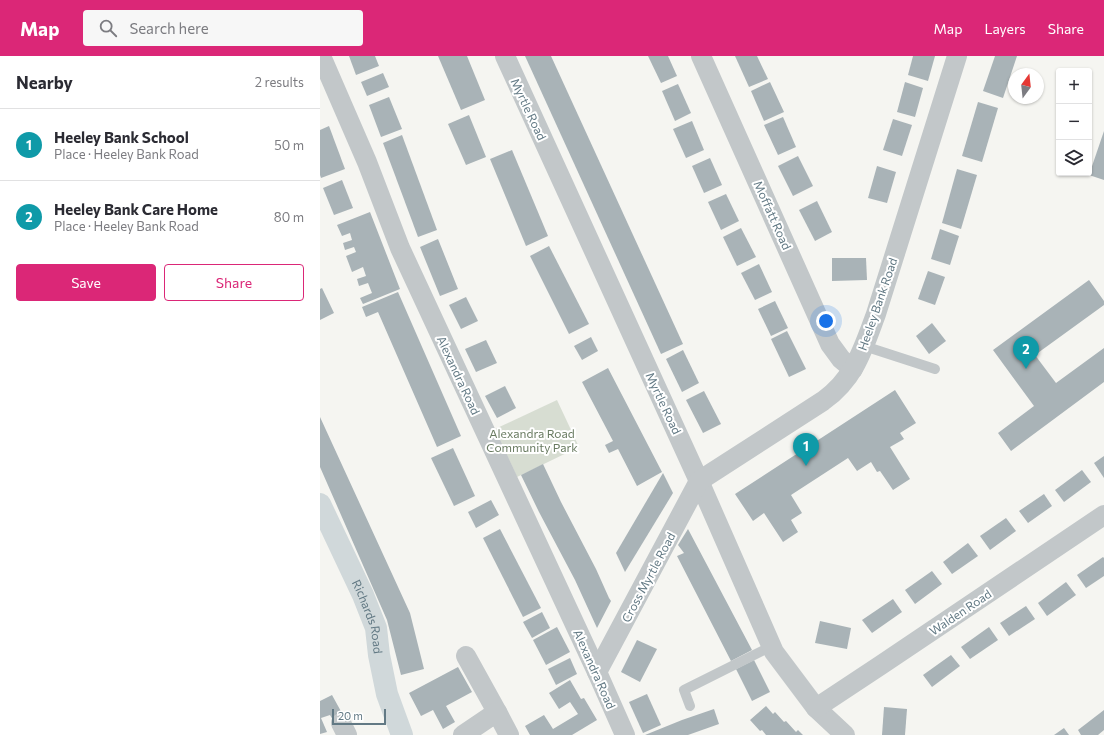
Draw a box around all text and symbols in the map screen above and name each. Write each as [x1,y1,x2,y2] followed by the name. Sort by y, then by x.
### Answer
[83,10,363,46] search box
[20,17,59,40] text: Map
[97,17,119,39] icon: search
[129,19,209,37] text: Search here
[934,20,962,37] text: Map
[984,20,1026,37] text: Layers
[1048,20,1084,37] text: Share
[1008,68,1044,104] north arrow
[1056,68,1092,176] map controls
[1056,68,1092,104] button: +
[16,72,73,93] text: Nearby
[255,74,304,90] text: 2 results
[509,76,549,142] street label: Myrtle Road
[1056,104,1092,140] button: −
[54,128,189,146] text: Heeley Bank School
[26,137,32,153] text: 1
[274,137,304,153] text: 50 m
[1056,140,1092,176] button: layers
[54,146,199,162] text: Place · Heeley Bank Road
[752,178,794,252] street label: Moffatt Road
[54,200,218,218] text: Heeley Bank Care Home
[25,209,33,225] text: 2
[274,209,304,225] text: 80 m
[54,218,199,234] text: Place · Heeley Bank Road
[855,256,899,352] street label: Heeley Bank Road
[16,264,156,301] button: Save
[164,264,304,301] button: Share
[816,311,836,331] your location
[435,333,483,417] street label: Alexandra Road
[1013,336,1039,369] pin: 2
[644,370,684,436] street label: Myrtle Road
[486,426,578,454] park label: Alexandra Road Community Park
[793,433,819,466] pin: 1
[618,530,678,624] street label: Cross Myrtle Road
[350,577,386,654] street label: Richards Road
[926,586,994,638] street label: Walden Road
[571,627,619,711] street label: Alexandra Road
[332,707,386,726] scale bar
[338,709,363,722] text: 20 m

